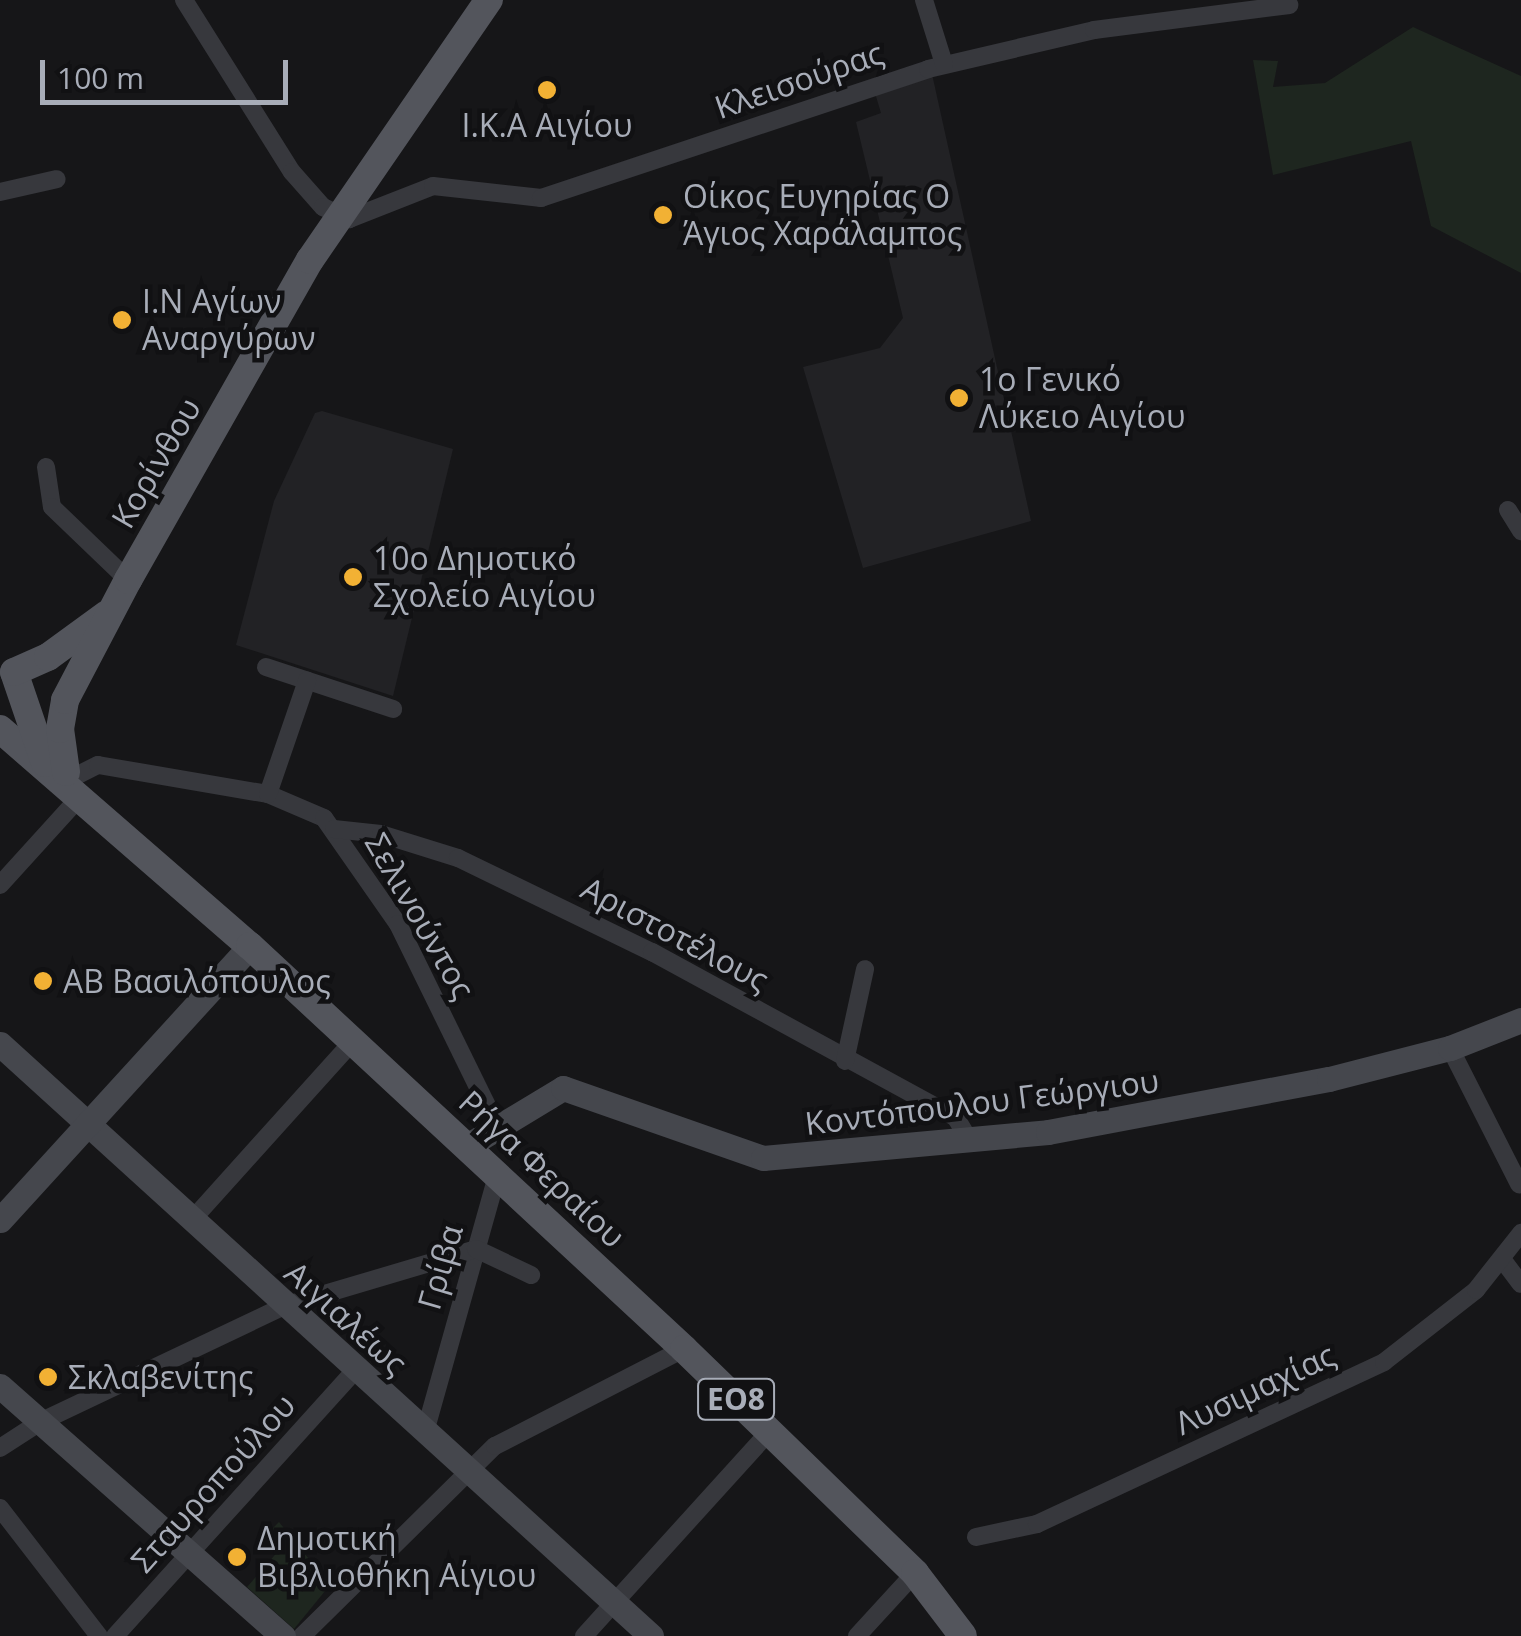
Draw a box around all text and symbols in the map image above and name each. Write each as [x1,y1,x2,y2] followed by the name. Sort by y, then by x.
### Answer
[710,33,888,127] street label: Κλεισούρας
[45,40,292,102] scale bar
[57,57,144,98] text: 100 m
[536,79,558,101] marker: Ι.Κ.Α Αιγίου
[462,106,632,144] place label: Ι.Κ.Α Αιγίου
[683,178,962,253] place label: Οίκος Ευγηρίας Ο Άγιος Χαράλαμπος
[652,204,674,226] marker: Οίκος Ευγηρίας Ο Άγιος Χαράλαμπος
[142,283,316,358] place label: Ι.Ν Αγίων Αναργύρων
[111,309,133,331] marker: Ι.Ν Αγίων Αναργύρων
[979,361,1185,436] place label: 1o Γενικό Λύκειο Αιγίου
[948,387,970,409] marker: 1o Γενικό Λύκειο Αιγίου
[103,391,209,535] street label: Κορίνθου
[373,540,596,615] place label: 10o Δημοτικό Σχολείο Αιγίου
[342,566,364,588] marker: 10o Δημοτικό Σχολείο Αιγίου
[357,826,483,1006] street label: Σελινούντος
[575,869,775,999] street label: Αριστοτέλους
[63,962,331,1000] place label: ΑΒ Βασιλόπουλος
[32,970,54,992] marker: ΑΒ Βασιλόπουλος
[803,1061,1161,1143] street label: Κοντόπουλου Γεώργιου
[451,1083,633,1255] street label: Ρήγα Φεραίου
[410,1220,470,1314] street label: Γρίβα
[277,1253,415,1383] street label: Αιγιαλέως
[1169,1335,1341,1443] street label: Λυσιμαχίας
[68,1358,253,1396] place label: Σκλαβενίτης
[37,1366,59,1388] marker: Σκλαβενίτης
[696,1374,776,1424] road number: ΕΟ8
[123,1386,303,1580] street label: Σταυροπούλου
[257,1520,536,1595] place label: Δημοτική Βιβλιοθήκη Αίγιου
[226,1546,248,1568] marker: Δημοτική Βιβλιοθήκη Αίγιου

